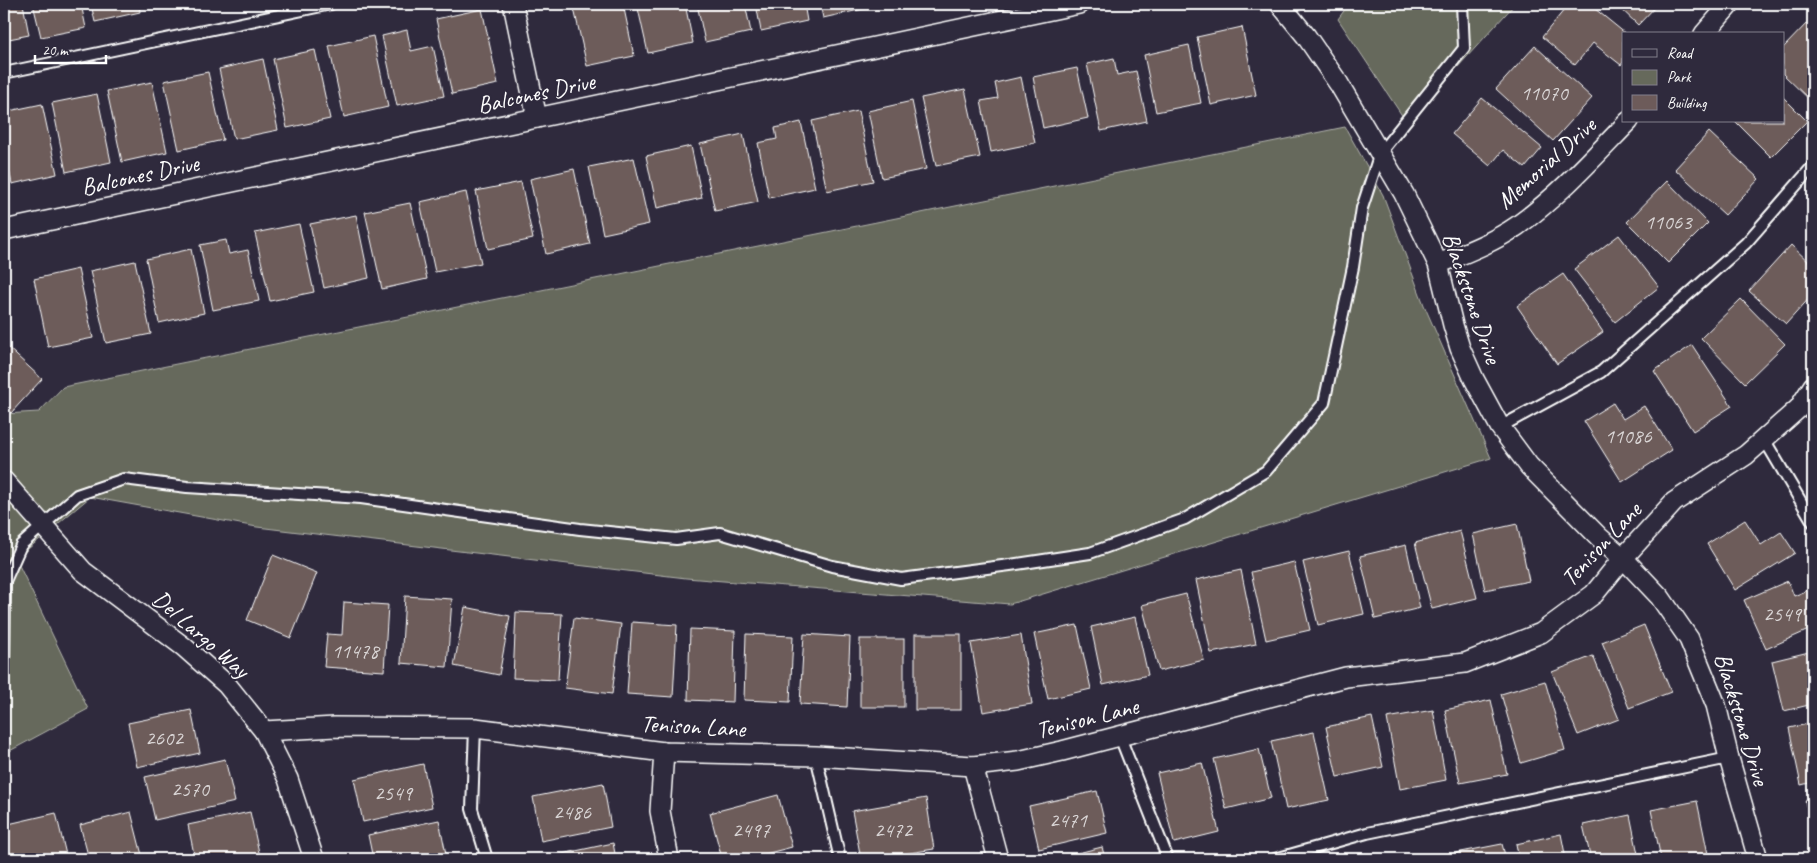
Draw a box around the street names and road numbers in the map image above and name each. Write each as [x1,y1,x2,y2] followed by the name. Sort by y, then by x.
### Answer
[475,65,600,120] street label: Balcones Drive
[1490,109,1604,215] street label: Memorial Drive
[79,147,204,202] street label: Balcones Drive
[1436,229,1509,370] street label: Blackstone Drive
[1554,494,1649,592] street label: Tenison Lane
[146,584,257,685] street label: Del Largo Way
[1708,649,1777,791] street label: Blackstone Drive
[1033,690,1143,745] street label: Tenison Lane
[640,708,748,744] street label: Tenison Lane

